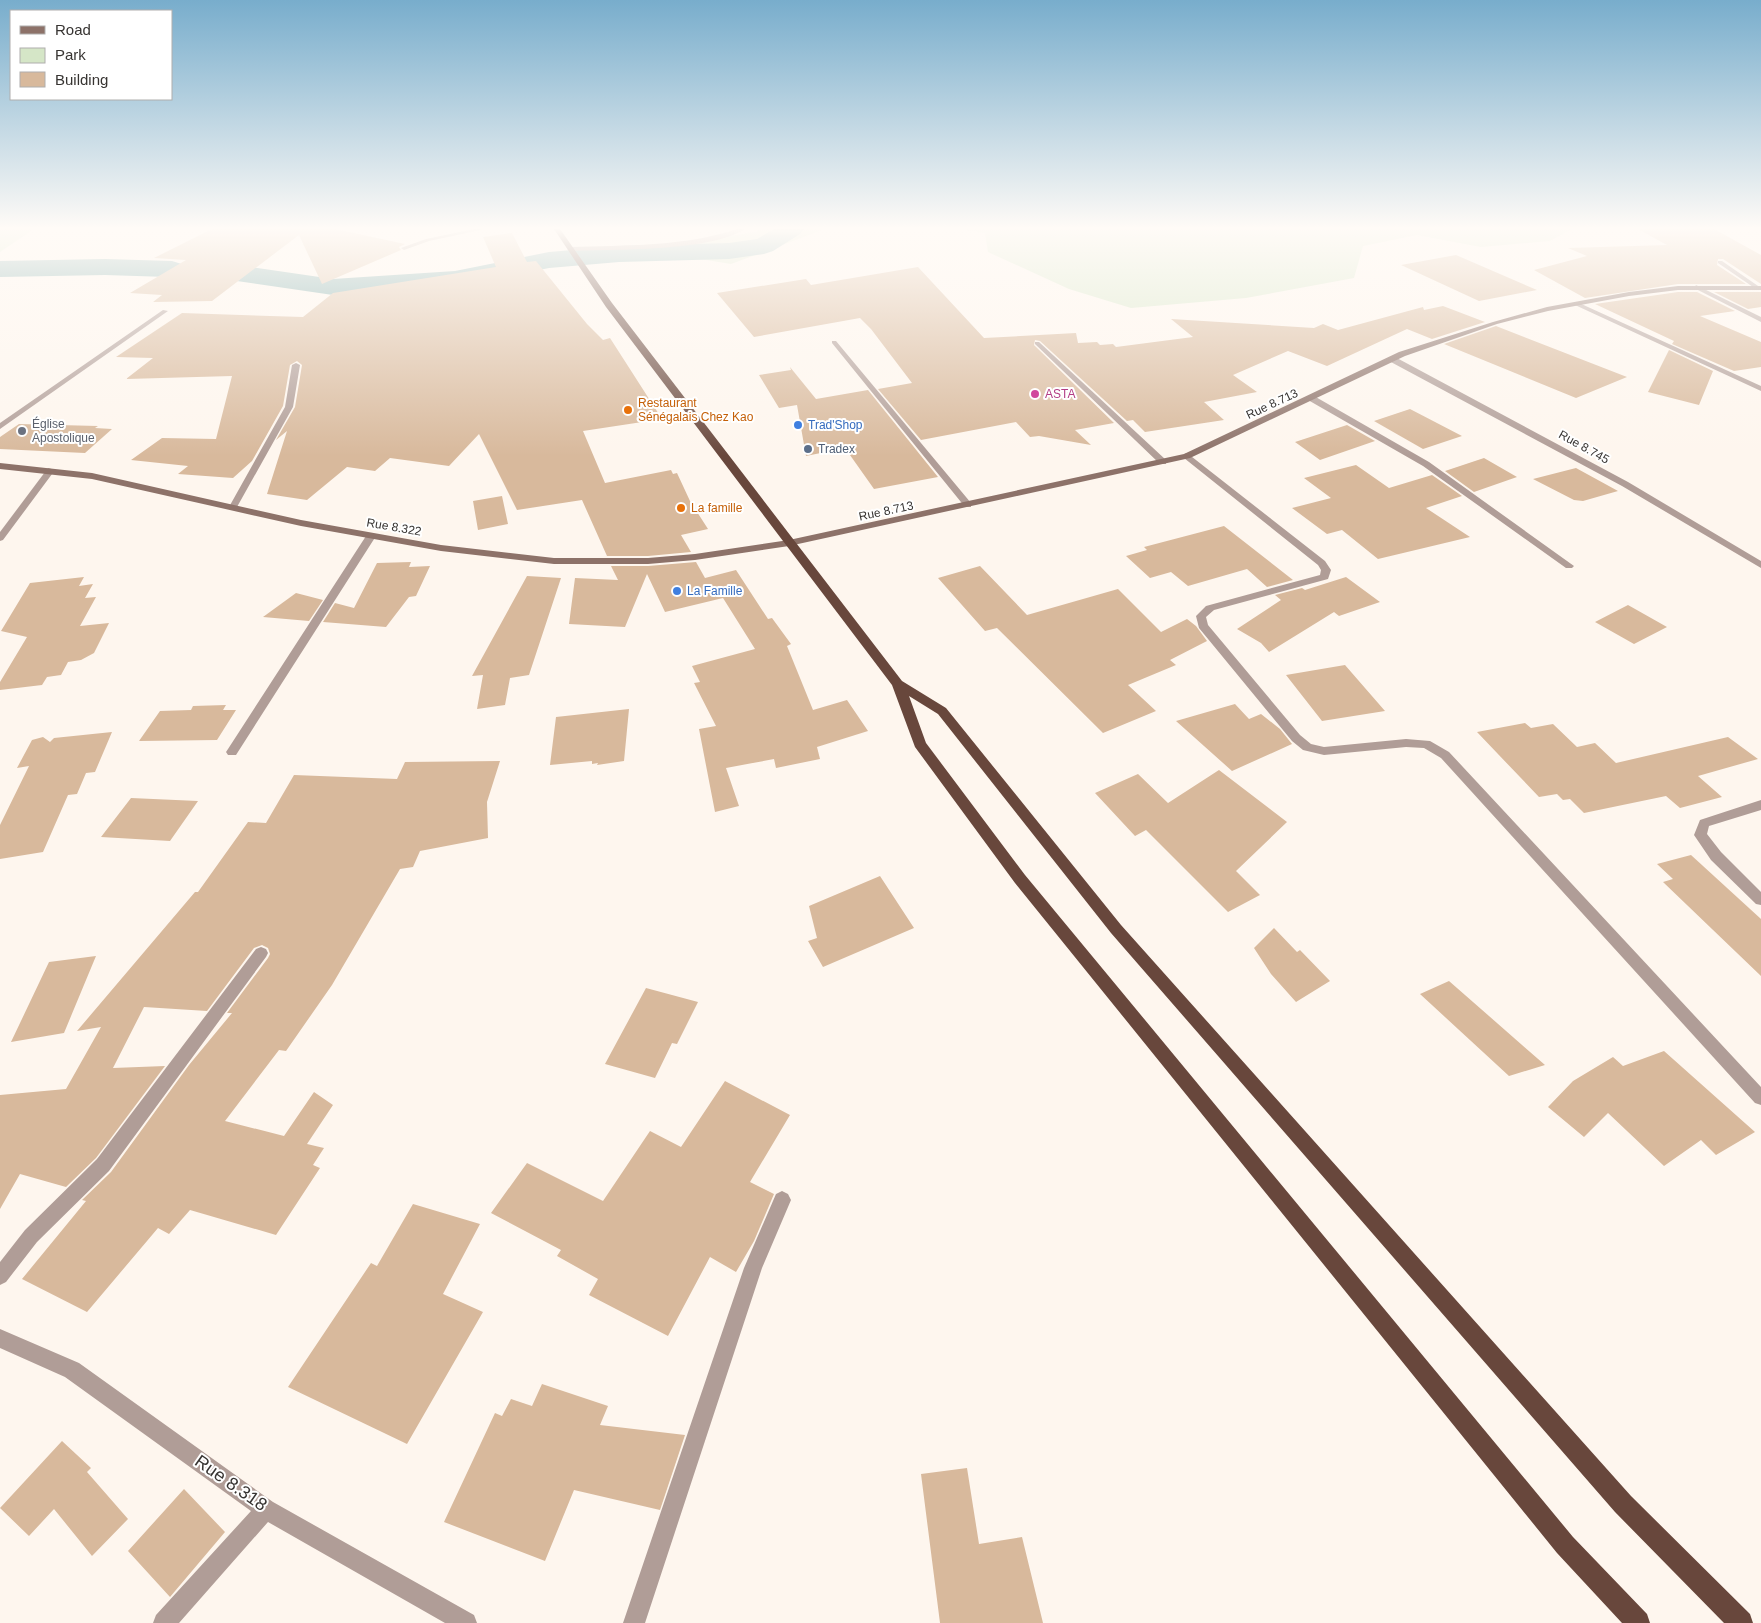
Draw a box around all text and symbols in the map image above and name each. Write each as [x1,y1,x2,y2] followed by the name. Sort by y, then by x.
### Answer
[10,10,172,100] legend
[55,21,91,38] text: Road
[55,46,86,63] text: Park
[55,71,108,88] text: Building
[1244,386,1300,422] street label: Rue 8.713
[1045,387,1075,401] place label: ASTA
[1029,388,1041,400] marker: ASTA
[638,396,754,424] place label: Restaurant Sénégalais Chez Kao
[622,404,634,416] marker: Restaurant Sénégalais Chez Kao
[32,416,95,445] place label: Église Apostolique
[808,418,863,432] place label: Trad'Shop
[792,419,804,431] marker: Trad'Shop
[16,425,28,437] marker: Église Apostolique
[1556,427,1612,467] street label: Rue 8.745
[818,442,855,456] place label: Tradex
[802,443,814,455] marker: Tradex
[857,498,915,524] street label: Rue 8.713
[691,501,743,515] place label: La famille
[675,502,687,514] marker: La famille
[366,515,423,539] street label: Rue 8.322
[687,584,743,598] place label: La Famille
[671,585,683,597] marker: La Famille
[191,1451,271,1515] street label: Rue 8.318

